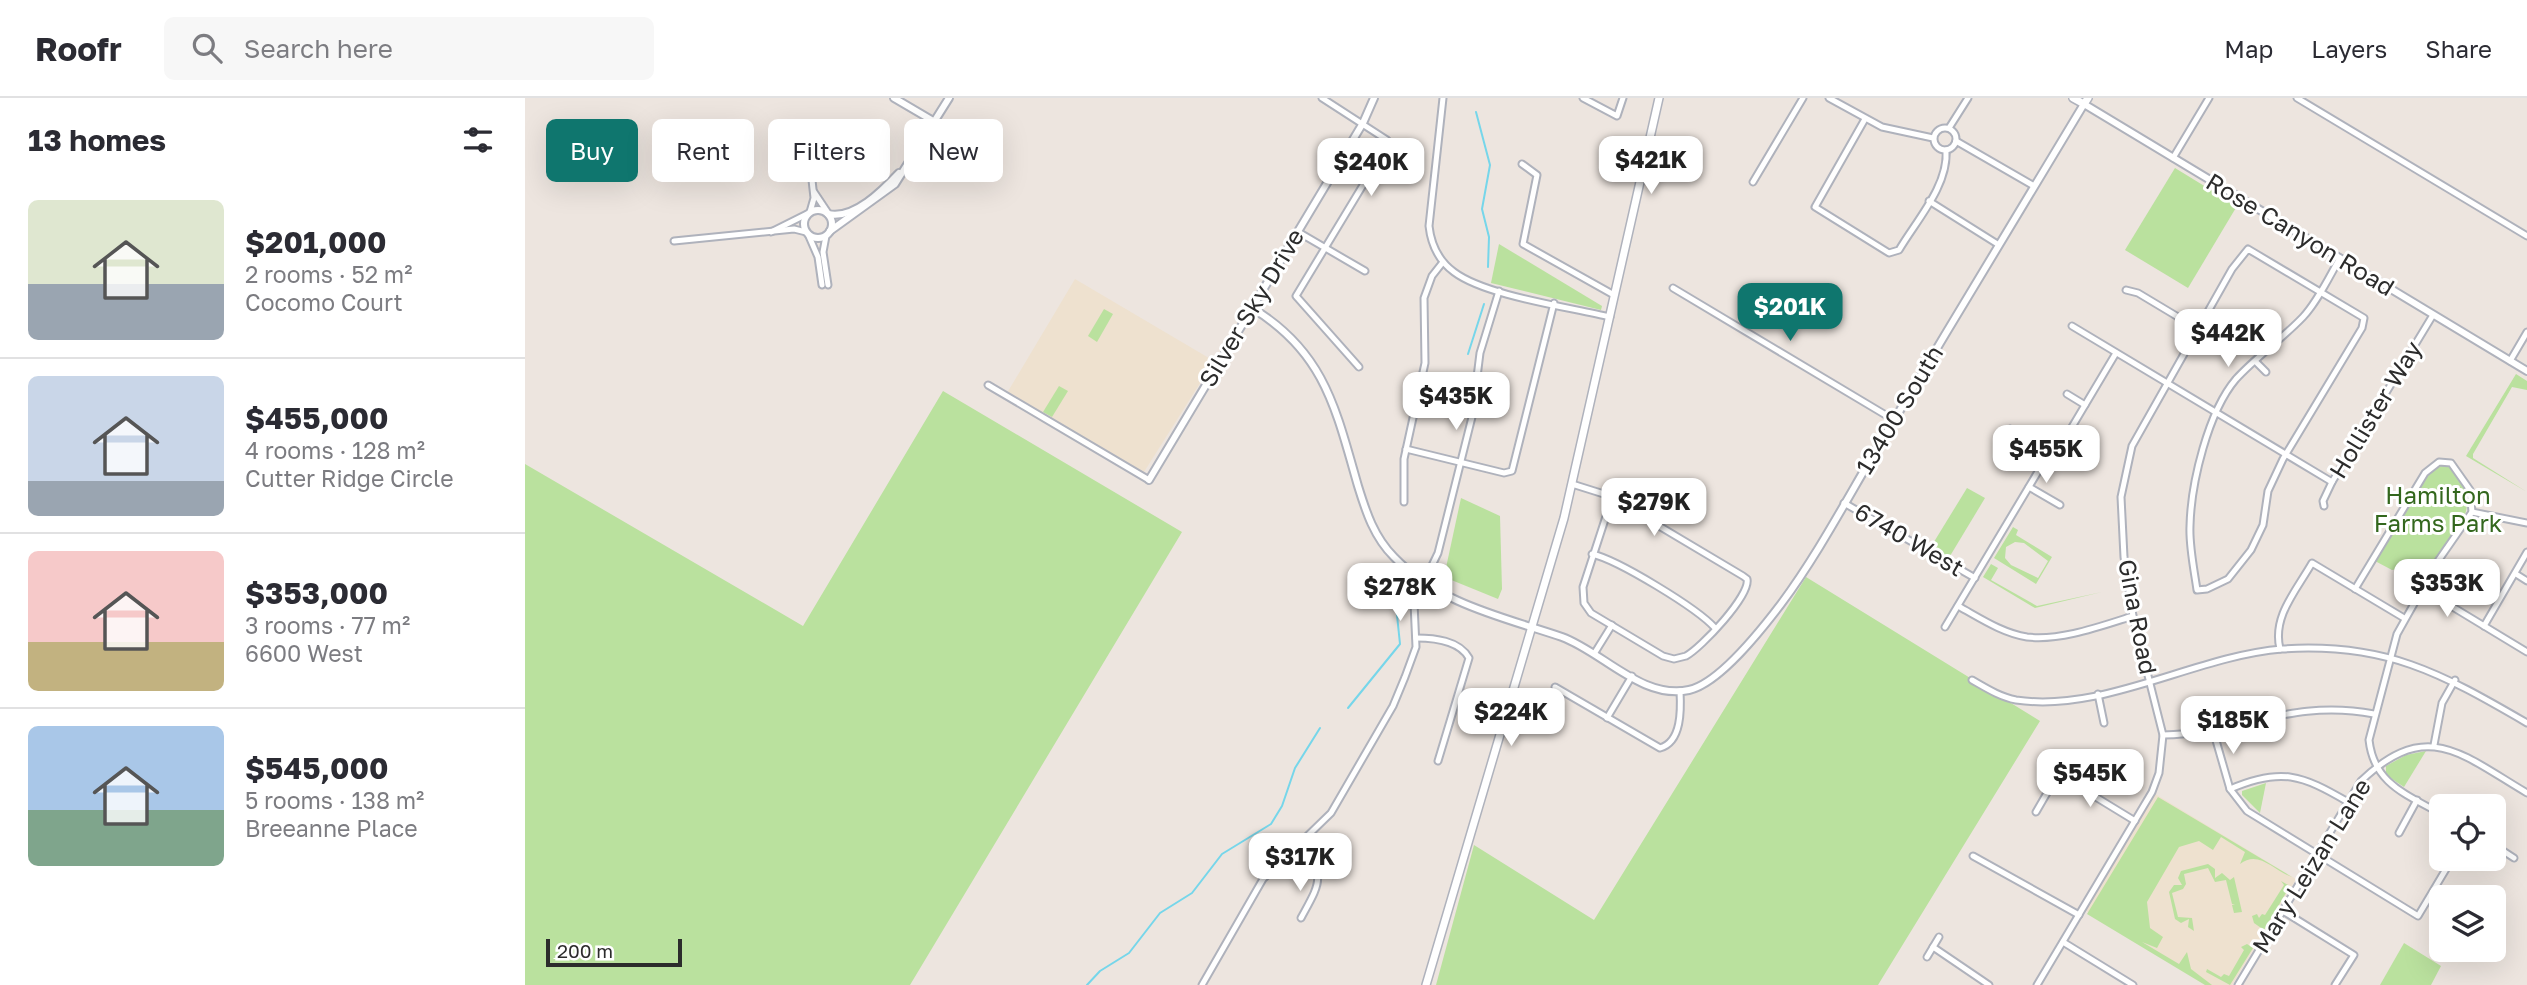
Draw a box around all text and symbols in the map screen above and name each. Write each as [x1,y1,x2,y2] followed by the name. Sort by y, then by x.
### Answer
[164,17,654,80] search box
[35,29,122,68] text: Roofr
[188,29,226,67] icon: search
[244,33,393,64] text: Search here
[2224,34,2273,63] text: Map
[2311,34,2387,63] text: Layers
[2425,34,2492,63] text: Share
[546,119,638,182] chip: Buy
[652,119,754,182] chip: Rent
[768,119,890,182] chip: Filters
[904,119,1003,182] chip: New
[459,121,497,159] icon: filters
[28,122,166,158] text: 13 homes
[1602,136,1700,196] pin: $421K
[1322,139,1420,198] pin: $240K
[1615,145,1687,173] text: $421K
[1333,147,1409,175] text: $240K
[2202,166,2400,301] street label: Rose Canyon Road
[1192,223,1309,392] street label: Silver Sky Drive
[245,224,386,260] text: $201,000
[84,228,168,312] icon: home
[245,260,412,288] text: 2 rooms · 52 m²
[1741,284,1839,343] pin: $201K
[245,288,403,316] text: Cocomo Court
[1754,292,1826,320] text: $201K
[2179,310,2277,369] pin: $442K
[2191,318,2265,346] text: $442K
[2322,335,2427,483] street label: Hollister Way
[1849,340,1948,479] street label: 13400 South
[1407,372,1505,432] pin: $435K
[1419,381,1493,409] text: $435K
[245,400,389,436] text: $455,000
[84,404,168,488] icon: home
[1997,426,2095,485] pin: $455K
[2009,434,2083,462] text: $455K
[245,436,425,464] text: 4 rooms · 128 m²
[245,464,454,492] text: Cutter Ridge Circle
[1605,478,1703,538] pin: $279K
[2374,480,2502,537] park label: Hamilton Farms Park
[1617,487,1691,515] text: $279K
[1850,496,1969,582] street label: 6740 West
[2113,557,2164,677] street label: Gina Road
[2398,560,2496,619] pin: $353K
[1351,564,1449,623] pin: $278K
[2410,568,2484,596] text: $353K
[1363,572,1437,600] text: $278K
[245,575,388,611] text: $353,000
[84,579,168,663] icon: home
[245,611,410,639] text: 3 rooms · 77 m²
[245,639,363,667] text: 6600 West
[1462,688,1560,748] pin: $224K
[2184,696,2282,756] pin: $185K
[1474,697,1548,725] text: $224K
[2197,705,2269,733] text: $185K
[245,750,389,786] text: $545,000
[2041,750,2139,809] pin: $545K
[84,754,168,838] icon: home
[2053,758,2127,786] text: $545K
[2245,773,2376,958] street label: Mary Leizan Lane
[245,786,424,814] text: 5 rooms · 138 m²
[2429,794,2506,962] map controls
[2429,794,2506,871] button: locate
[245,814,418,842] text: Breeanne Place
[1251,834,1349,893] pin: $317K
[1265,842,1335,870] text: $317K
[2429,885,2506,962] button: layers
[546,936,683,968] scale bar
[557,939,613,962] text: 200 m

